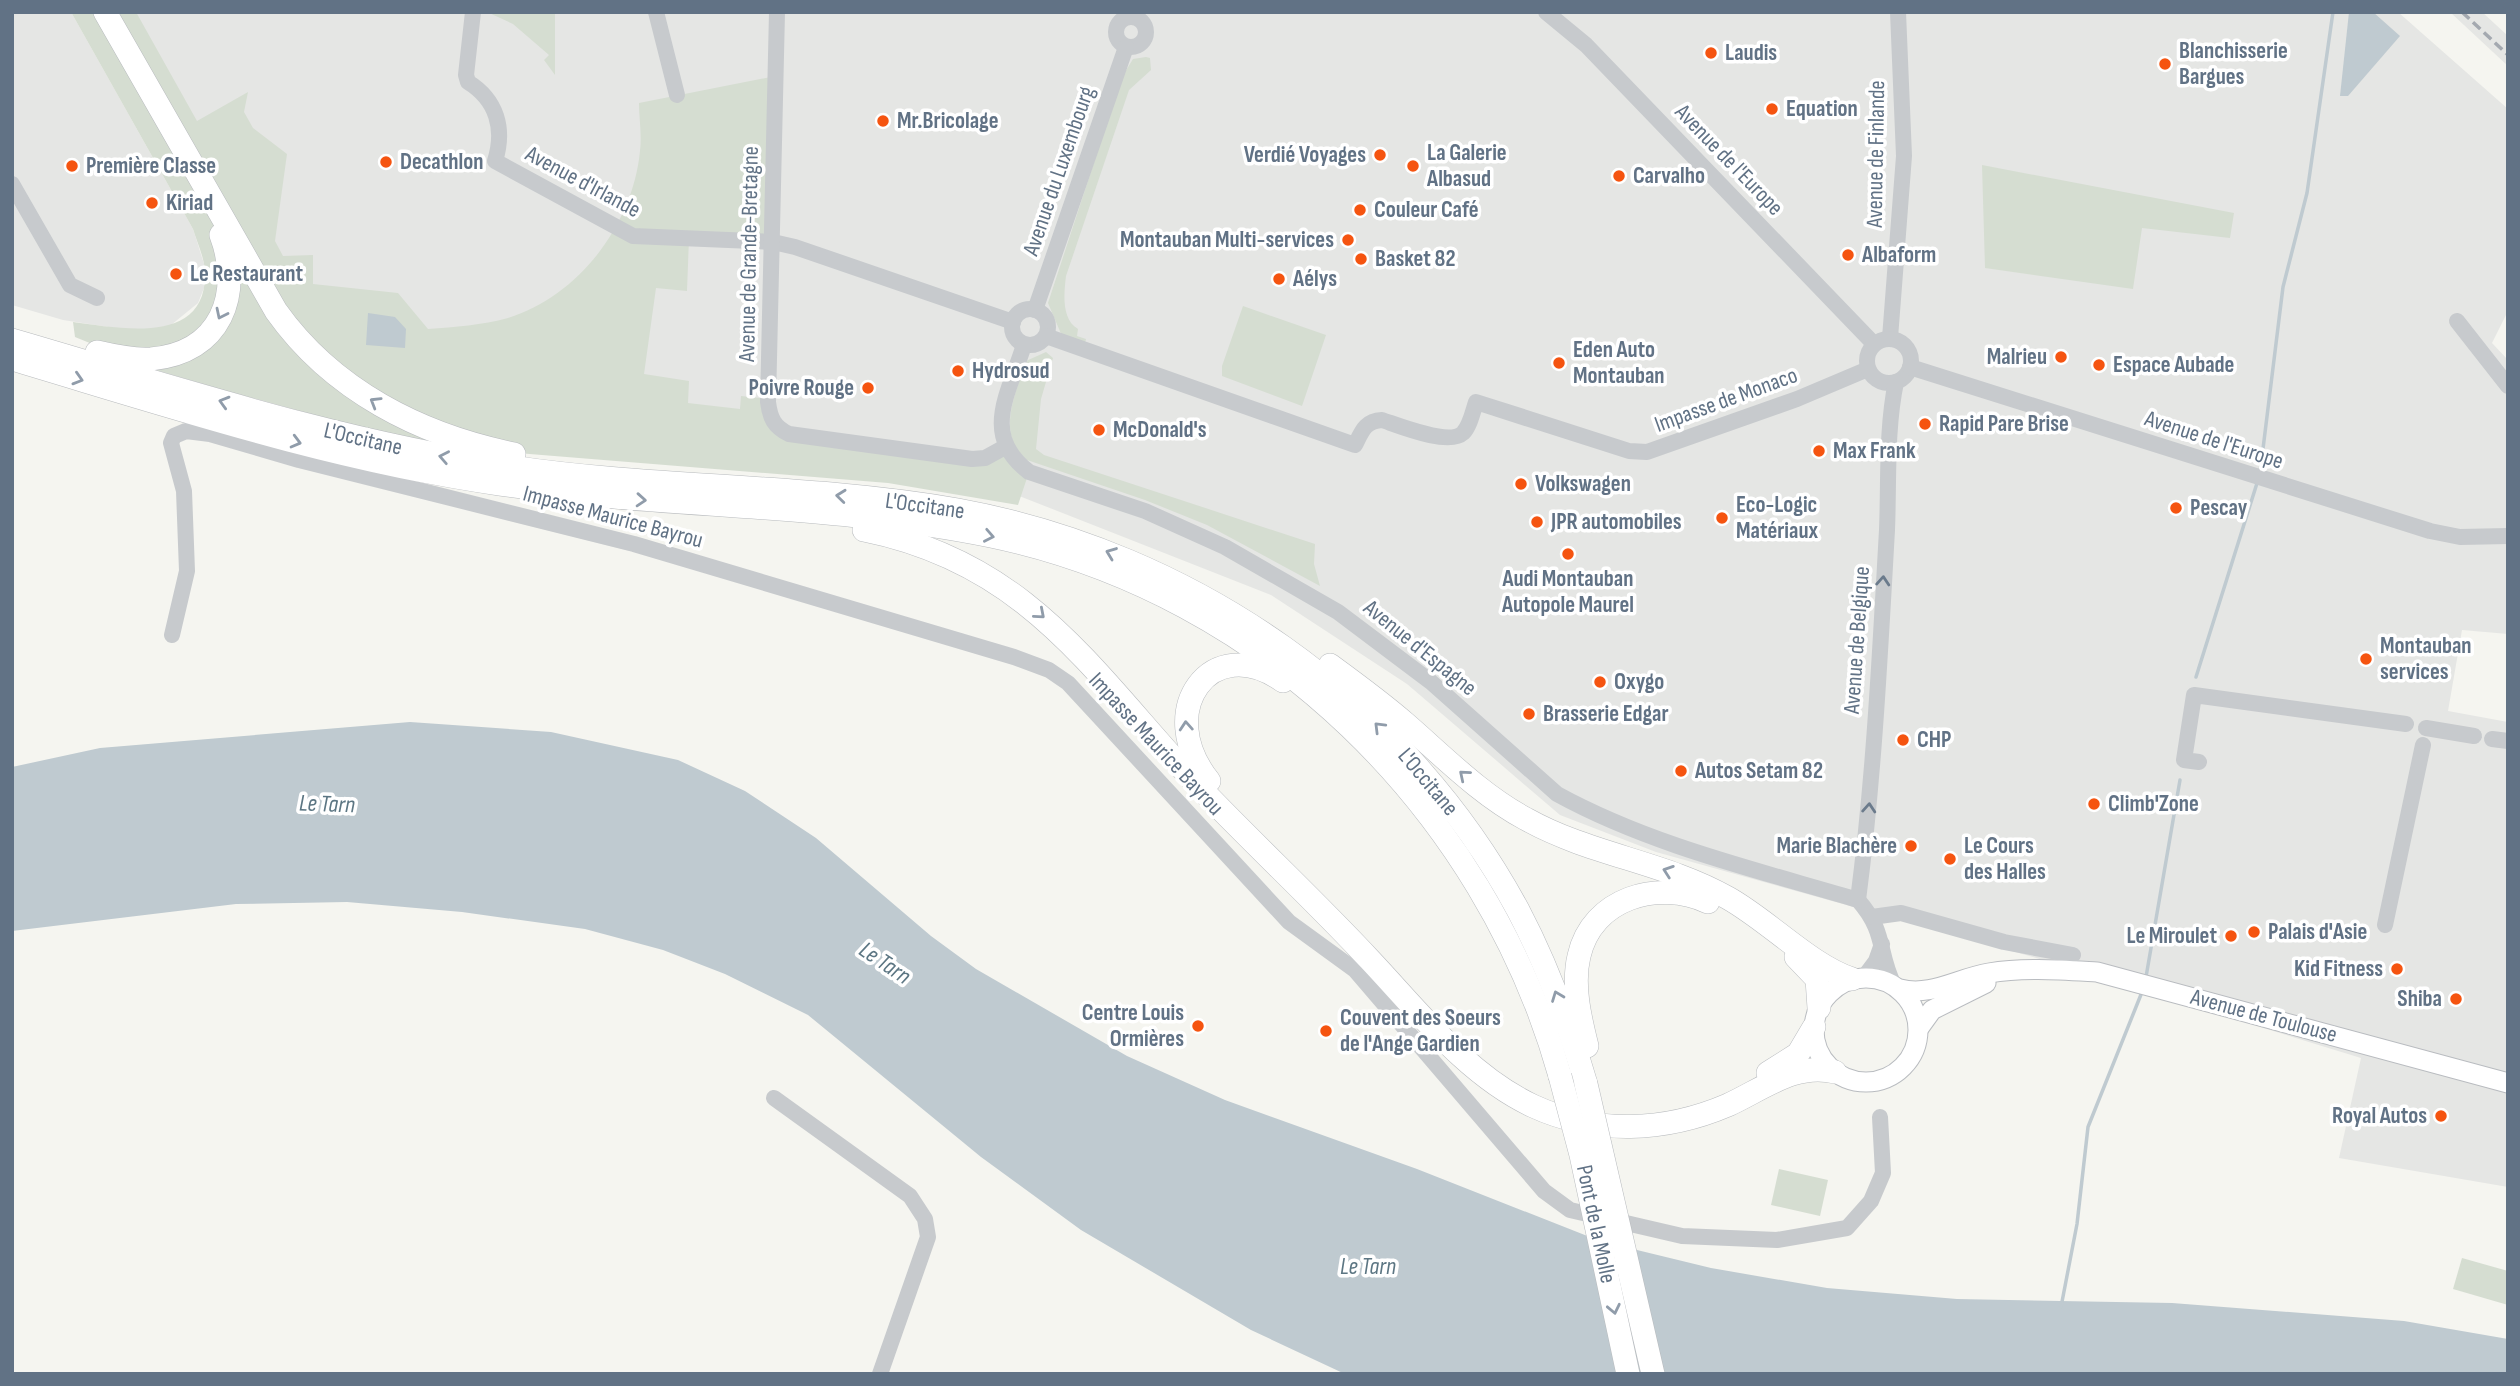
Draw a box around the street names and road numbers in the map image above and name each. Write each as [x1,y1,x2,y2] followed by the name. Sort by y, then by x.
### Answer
[1861,80,1891,229] street label: Avenue de Finlande
[1017,83,1101,260] street label: Avenue du Luxembourg
[1668,98,1789,221] street label: Avenue de l'Europe
[520,140,645,224] street label: Avenue d'Irlande
[733,146,765,363] street label: Avenue de Grande-Bretagne
[1651,361,1801,439] street label: Impasse de Monaco
[2140,404,2287,476] street label: Avenue de l'Europe
[321,416,405,462] street label: L'Occitane
[520,480,706,554] street label: Impasse Maurice Bayrou
[884,487,966,525] street label: L'Occitane
[1838,565,1876,716] street label: Avenue de Belgique
[1357,593,1482,702] street label: Avenue d'Espagne
[1083,667,1229,821] street label: Impasse Maurice Bayrou
[1392,743,1464,821] street label: L'Occitane
[2187,983,2340,1049] street label: Avenue de Toulouse
[1570,1162,1622,1286] street label: Pont de la Molle

